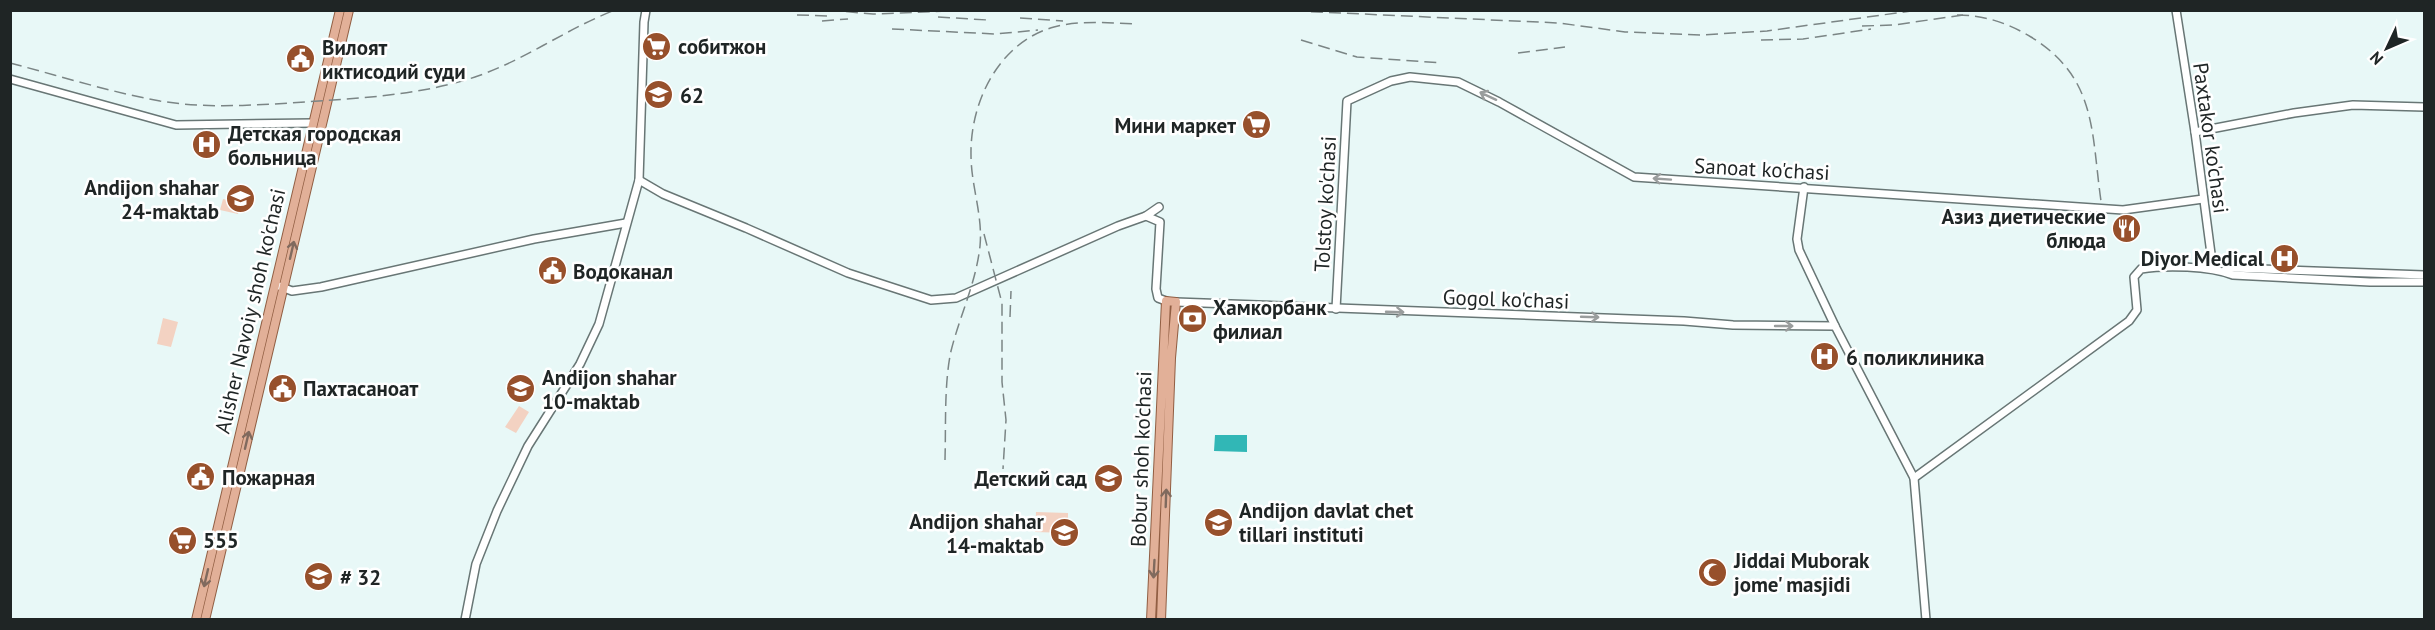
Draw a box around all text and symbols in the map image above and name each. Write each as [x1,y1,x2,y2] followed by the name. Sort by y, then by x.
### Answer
[2357,18,2417,78] north arrow
[641,30,673,62] supermarket icon: собитжон
[678,33,766,60] place label: собитжон
[322,34,466,85] place label: Вилоят иктисодий суди
[285,43,317,75] public building icon: Вилоят иктисодий суди
[2365,48,2387,69] text: N
[2187,61,2235,215] street label: Paxtakor ko'chasi
[643,79,675,111] school or university icon: 62
[680,82,704,109] place label: 62
[1479,90,1497,102] one-way arrow
[1241,109,1273,141] supermarket icon: Мини маркет
[1115,112,1236,139] place label: Мини маркет
[228,120,401,171] place label: Детская городская больница
[191,129,223,161] hospital icon: Детская городская больница
[1308,135,1342,273] street label: Tolstoy ko'chasi
[1694,152,1830,186] street label: Sanoat ko'chasi
[1653,173,1672,184] one-way arrow
[84,174,220,225] place label: Andijon shahar 24-maktab
[224,183,256,215] school or university icon: Andijon shahar 24-maktab
[209,186,291,436] street label: Alisher Navoiy shoh ko'chasi
[1941,203,2106,254] place label: Азиз диетические блюда
[2111,212,2143,244] restaurant icon: Азиз диетические блюда
[287,241,299,260] one-way arrow
[2269,242,2301,274] hospital icon: Diyor Medical
[2141,245,2265,272] place label: Diyor Medical
[536,255,568,287] public building icon: Водоканал
[573,258,673,285] place label: Водоканал
[1442,283,1570,315] street label: Gogol ko'chasi
[1213,294,1327,345] place label: Хамкорбанк филиал
[1176,303,1208,335] bank icon: Хамкорбанк филиал
[1384,306,1404,317] one-way arrow
[1579,312,1599,323] one-way arrow
[1774,320,1794,332] one-way arrow
[1809,341,1841,373] hospital icon: 6 поликлиника
[1846,344,1985,371] place label: 6 поликлиника
[542,364,677,415] place label: Andijon shahar 10-maktab
[1124,371,1158,547] street label: Bobur shoh ko'chasi
[266,372,298,404] public building icon: Пахтасаноат
[505,373,537,405] school or university icon: Andijon shahar 10-maktab
[303,375,419,402] place label: Пахтасаноат
[242,431,254,450] one-way arrow
[185,461,217,493] public building icon: Пожарная
[1092,462,1124,494] school or university icon: Детский сад
[222,464,315,491] place label: Пожарная
[975,465,1087,492] place label: Детский сад
[1160,489,1171,509] one-way arrow
[1239,497,1414,548] place label: Andijon davlat chet tillari instituti
[1202,506,1234,538] school or university icon: Andijon davlat chet tillari instituti
[909,508,1045,559] place label: Andijon shahar 14-maktab
[1049,517,1081,549] school or university icon: Andijon shahar 14-maktab
[166,524,198,556] supermarket icon: 555
[203,527,239,554] place label: 555
[1733,547,1870,598] place label: Jiddai Muborak jome' masjidi
[1697,556,1729,588] mosque icon: Jiddai Muborak jome' masjidi
[1148,559,1159,579] one-way arrow
[303,561,335,593] school or university icon: # 32
[340,564,381,591] place label: # 32
[199,569,211,588] one-way arrow

